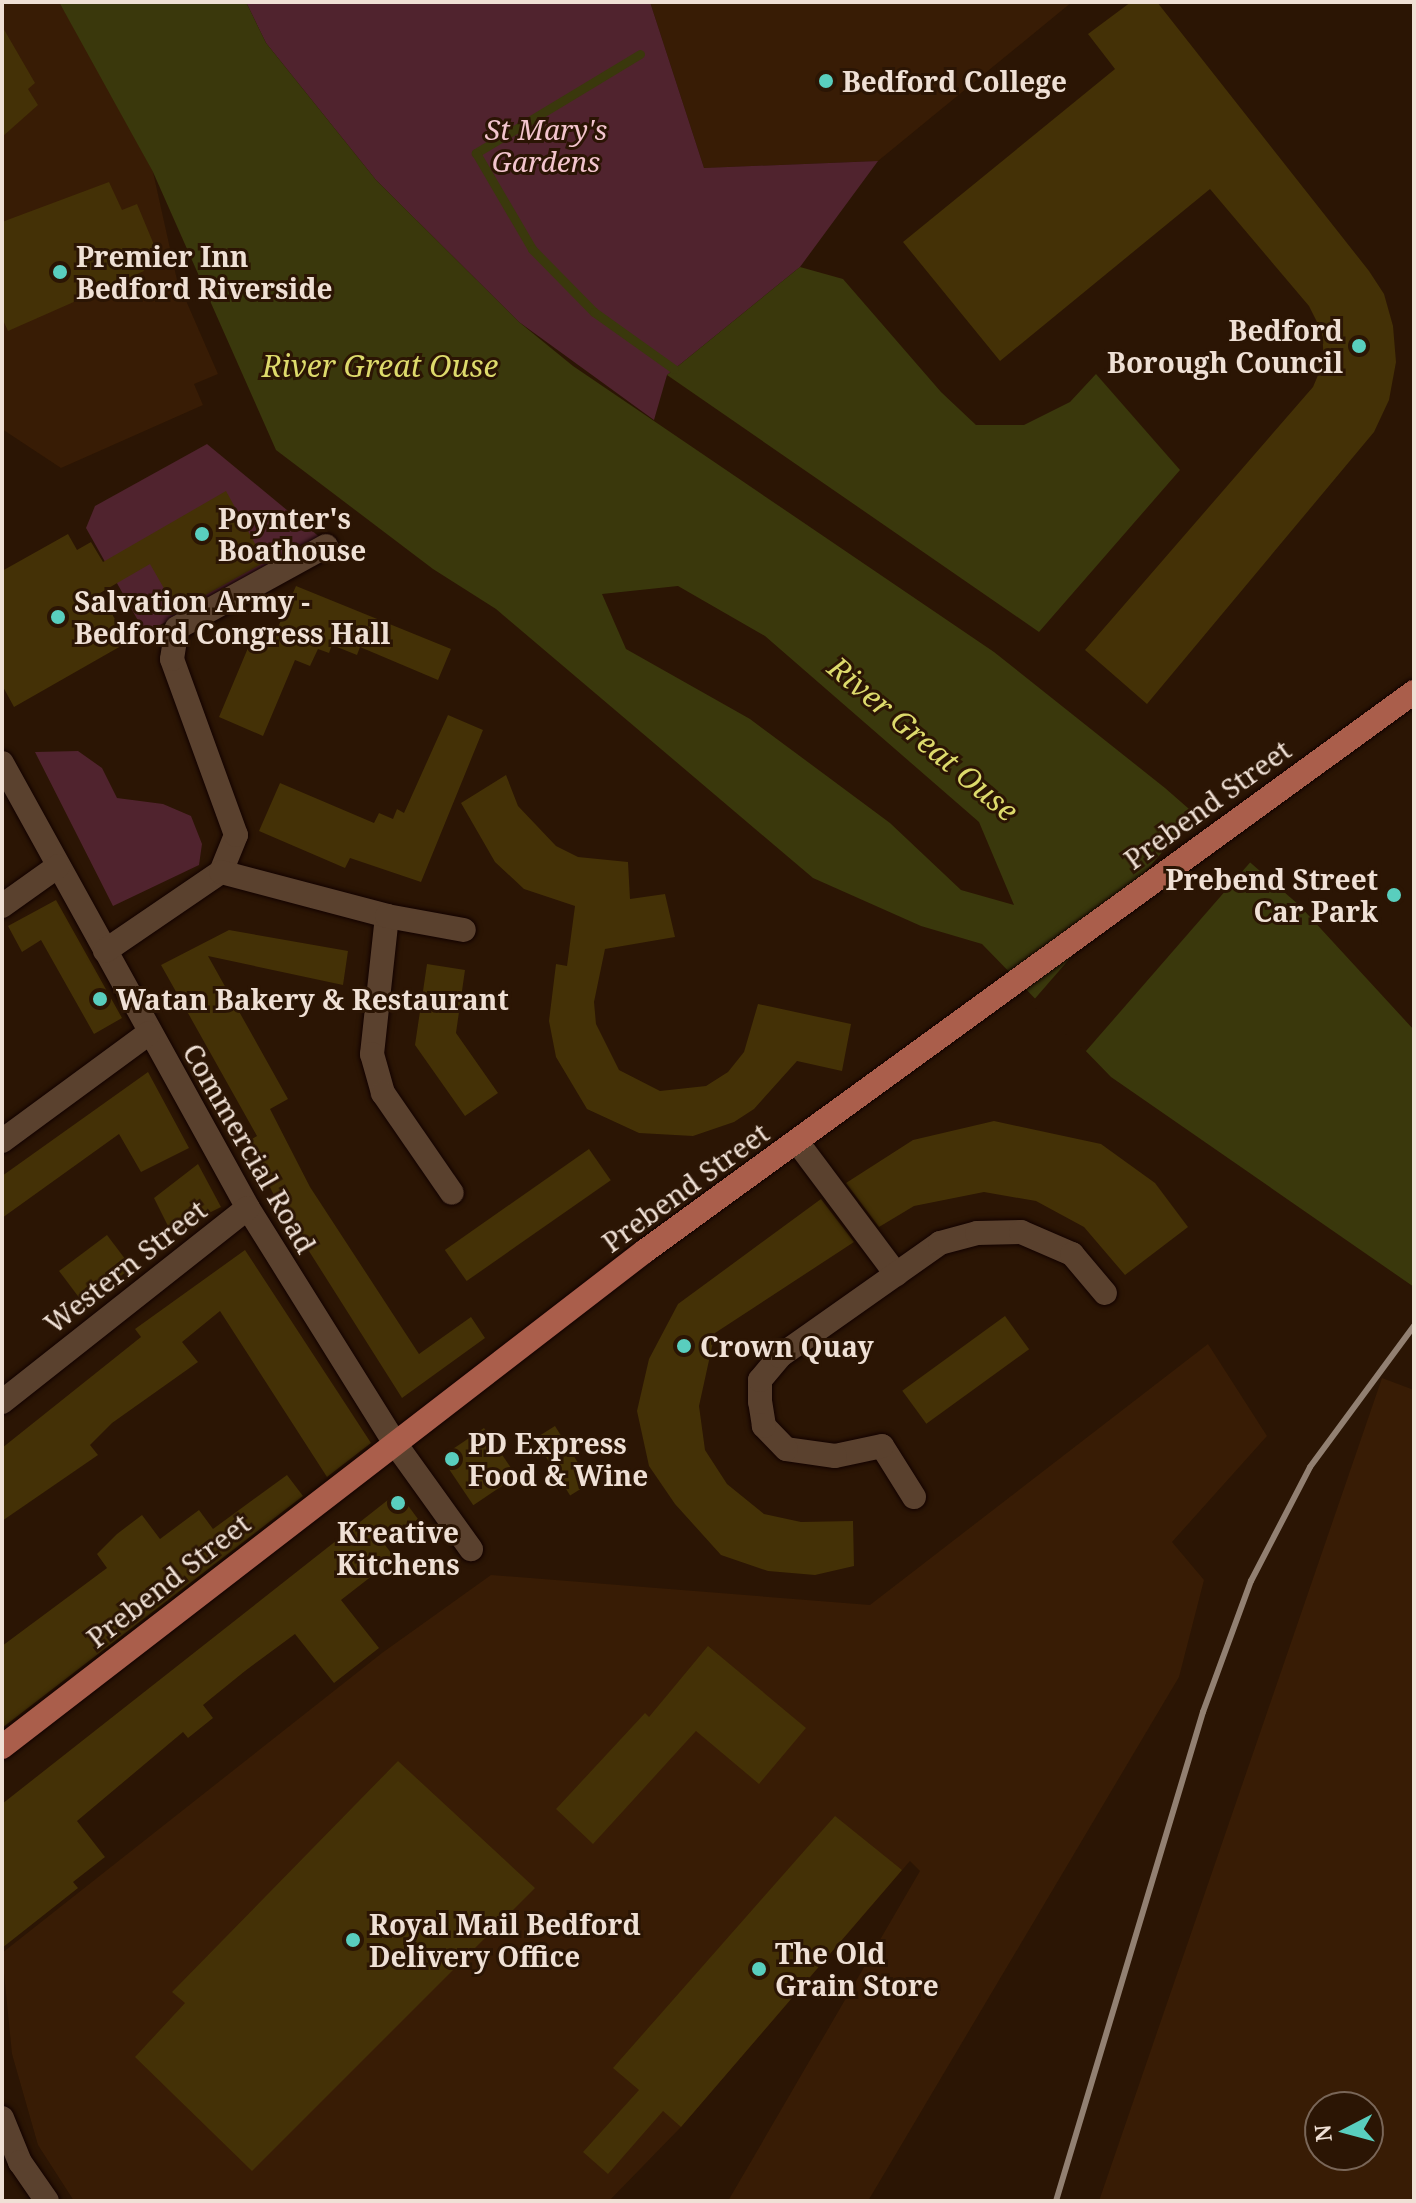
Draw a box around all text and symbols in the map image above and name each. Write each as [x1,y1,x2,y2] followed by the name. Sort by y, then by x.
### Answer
[842,64,1067,98] place label: Bedford College
[817,72,835,90] marker: Bedford College
[485,112,607,178] park label: St Mary's Gardens
[76,239,333,305] place label: Premier Inn Bedford Riverside
[51,263,69,281] marker: Premier Inn Bedford Riverside
[1107,313,1343,379] place label: Bedford Borough Council
[1350,337,1368,355] marker: Bedford Borough Council
[262,348,498,384] water label: River Great Ouse
[218,501,366,567] place label: Poynter's Boathouse
[193,525,211,543] marker: Poynter's Boathouse
[74,584,390,650] place label: Salvation Army - Bedford Congress Hall
[49,608,67,626] marker: Salvation Army - Bedford Congress Hall
[821,649,1025,829] water label: River Great Ouse
[1117,732,1297,876] street label: Prebend Street
[1166,862,1378,928] place label: Prebend Street Car Park
[1385,886,1403,904] marker: Prebend Street Car Park
[116,982,509,1016] place label: Watan Bakery & Restaurant
[91,990,109,1008] marker: Watan Bakery & Restaurant
[176,1037,324,1259] street label: Commercial Road
[595,1115,775,1259] street label: Prebend Street
[37,1192,213,1340] street label: Western Street
[700,1329,874,1363] place label: Crown Quay
[675,1337,693,1355] marker: Crown Quay
[468,1426,648,1492] place label: PD Express Food & Wine
[443,1450,461,1468] marker: PD Express Food & Wine
[389,1494,407,1512] marker: Kreative Kitchens
[80,1506,256,1654] street label: Prebend Street
[336,1515,460,1581] place label: Kreative Kitchens
[369,1907,641,1973] place label: Royal Mail Bedford Delivery Office
[344,1931,362,1949] marker: Royal Mail Bedford Delivery Office
[775,1936,939,2002] place label: The Old Grain Store
[750,1960,768,1978] marker: The Old Grain Store
[1304,2091,1384,2171] north arrow
[1306,2123,1338,2143] text: N

